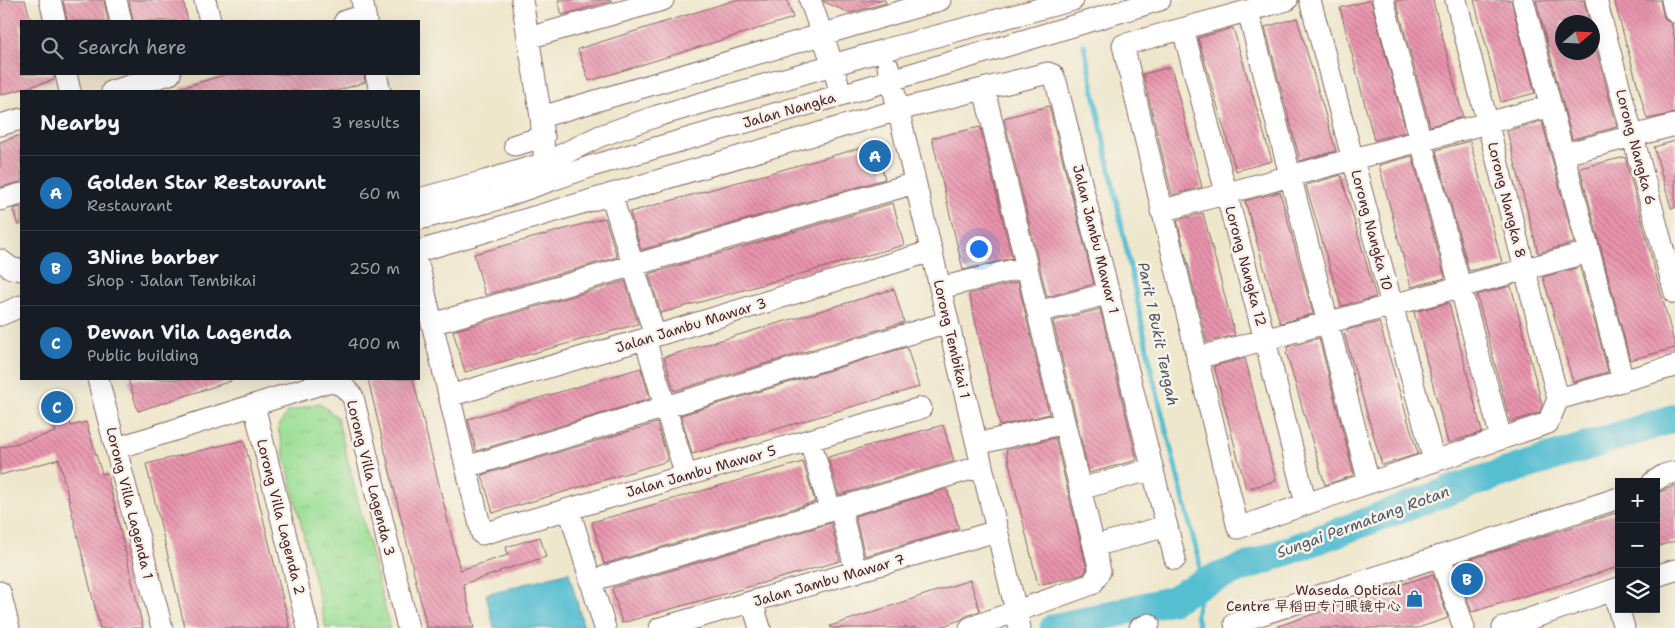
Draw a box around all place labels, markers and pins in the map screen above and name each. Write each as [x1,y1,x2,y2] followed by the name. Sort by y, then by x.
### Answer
[859,137,891,175] pin: A
[41,388,73,426] pin: C
[1451,560,1483,598] pin: B
[1226,581,1402,615] place label: Waseda Optical Centre 早稻田专门眼镜中心
[1405,588,1425,608] shop icon: Waseda Optical Centre 早稻田专门眼镜中心

